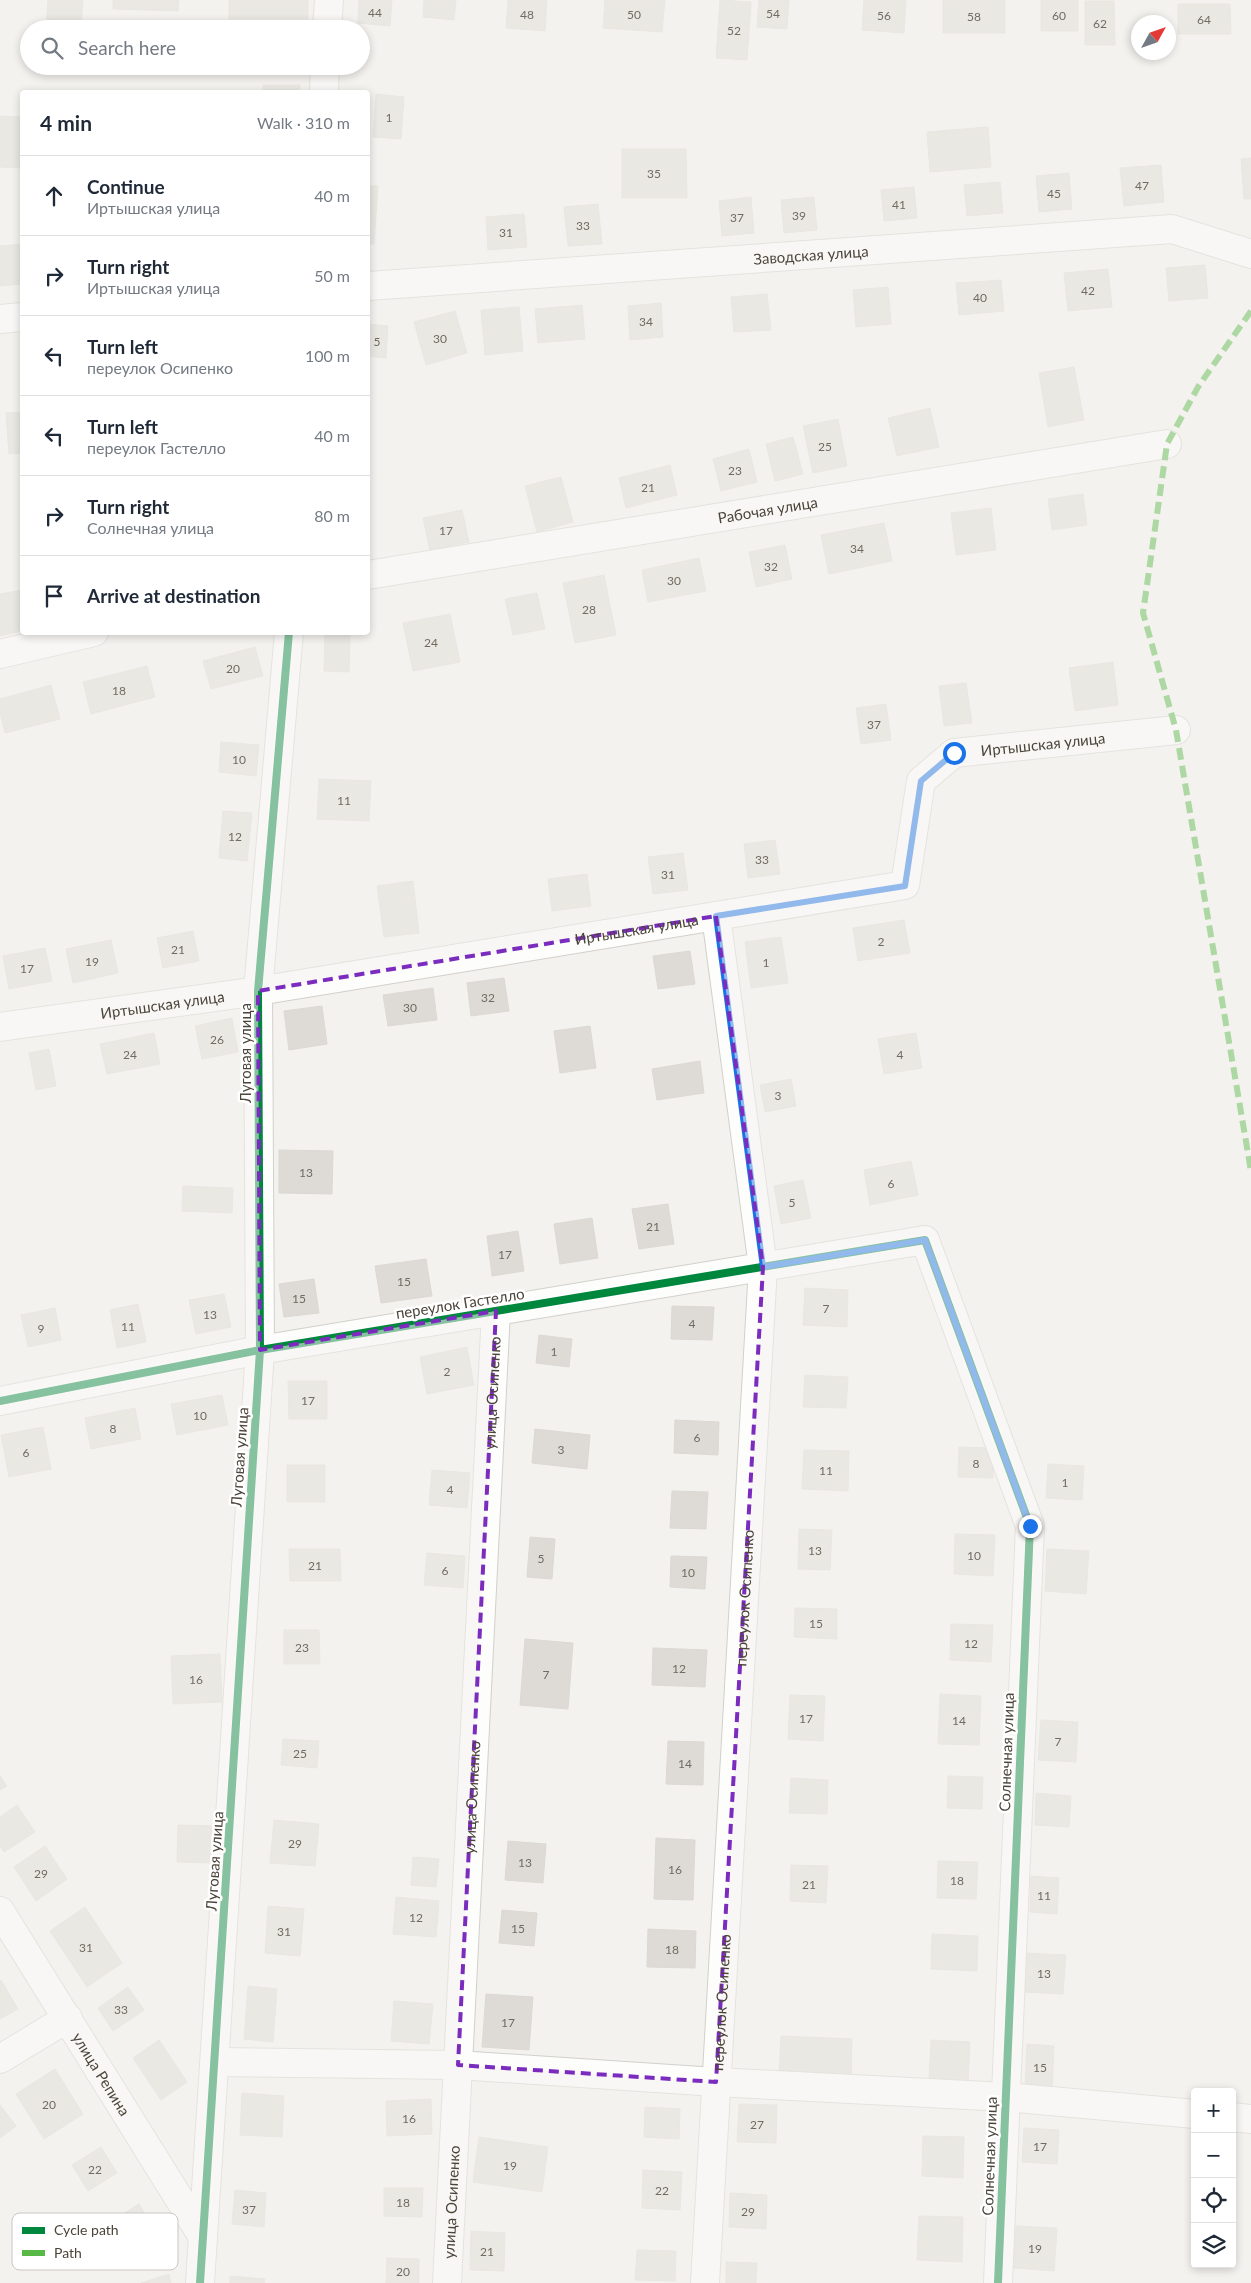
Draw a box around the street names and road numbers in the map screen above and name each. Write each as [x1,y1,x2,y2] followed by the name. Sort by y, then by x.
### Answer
[753,242,869,268] street label: Заводская улица
[716,492,819,527] street label: Рабочая улица
[980,728,1106,759] street label: Иртышская улица
[573,910,700,948] street label: Иртышская улица
[99,987,226,1022] street label: Иртышская улица
[236,1003,254,1104] street label: Луговая улица
[394,1284,526,1322] street label: переулок Гастелло
[480,1336,504,1450] street label: улица Осипенко
[226,1407,251,1508] street label: Луговая улица
[731,1529,757,1667] street label: переулок Осипенко
[995,1692,1017,1812] street label: Солнечная улица
[460,1741,483,1855] street label: улица Осипенко
[201,1811,226,1912] street label: Луговая улица
[708,1934,734,2071] street label: переулок Осипенко
[69,2029,134,2119] street label: улица Репина
[978,2096,1000,2216] street label: Солнечная улица
[439,2145,463,2259] street label: улица Осипенко

